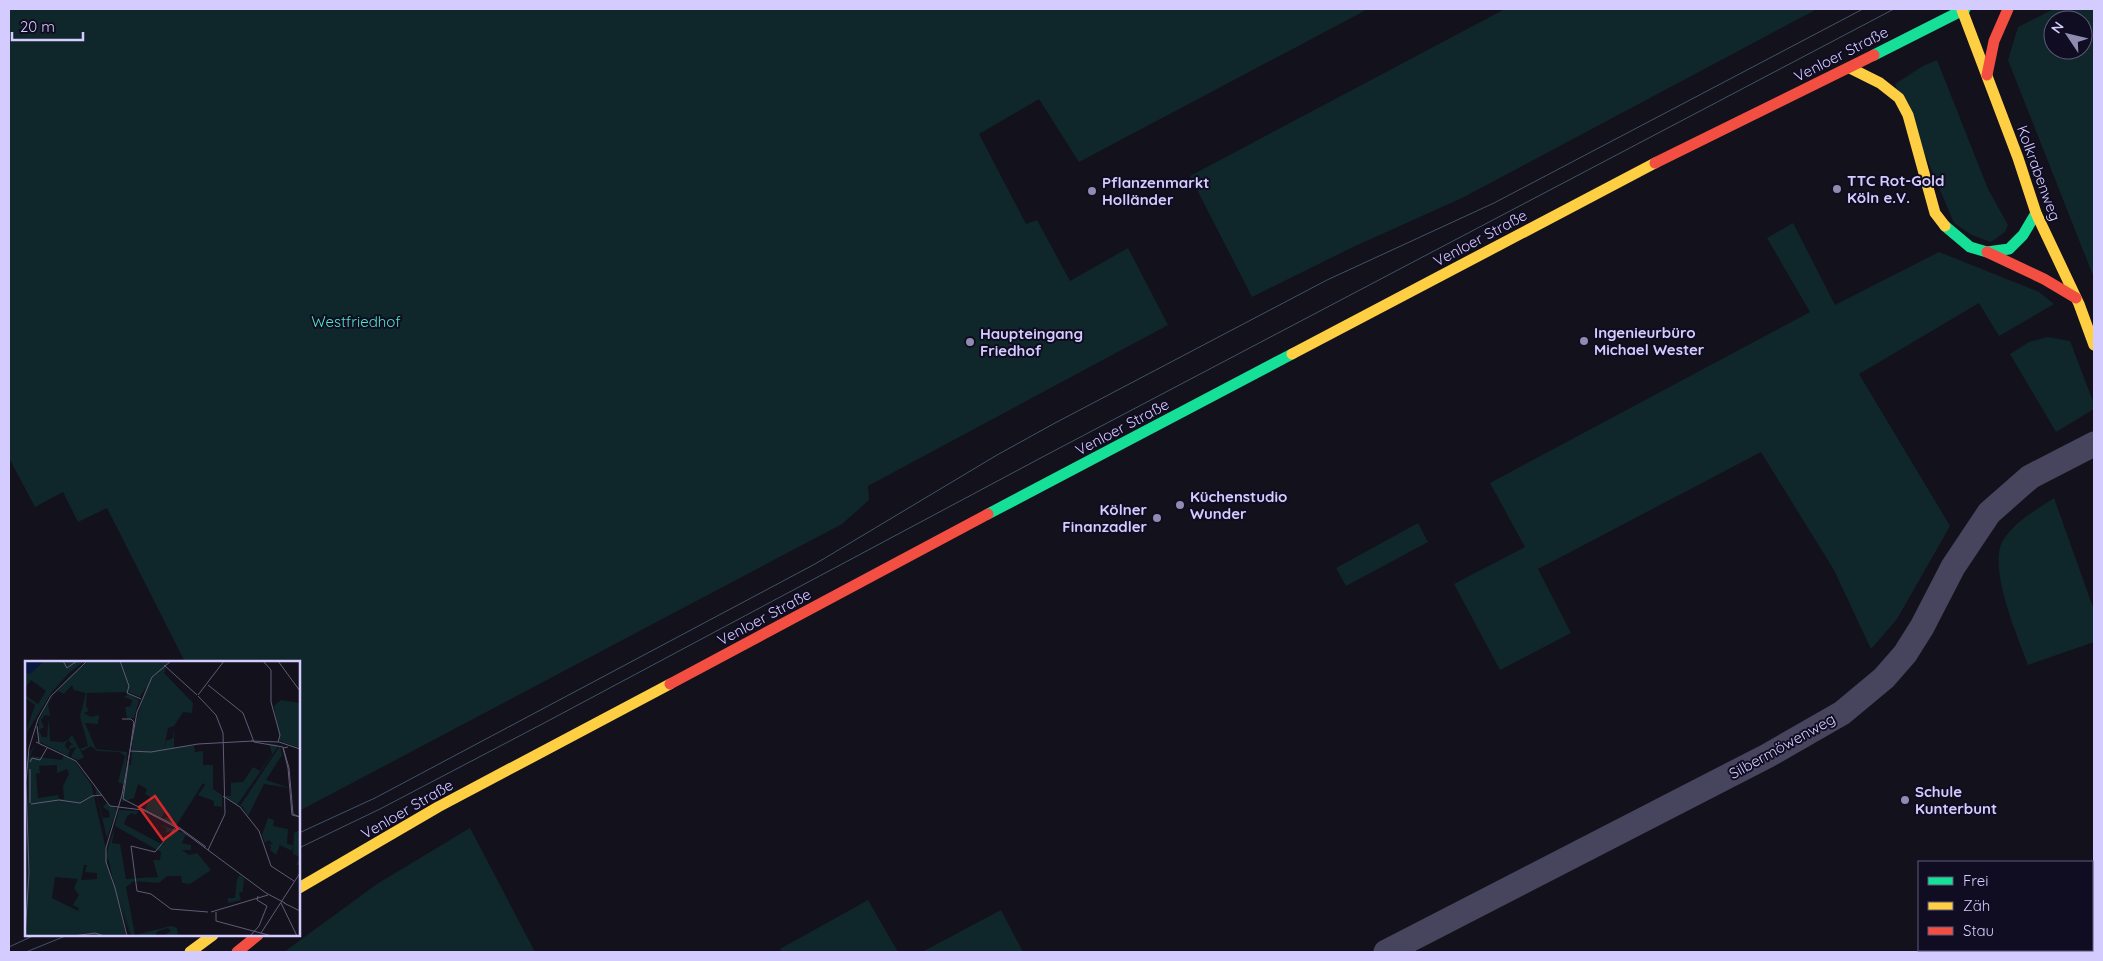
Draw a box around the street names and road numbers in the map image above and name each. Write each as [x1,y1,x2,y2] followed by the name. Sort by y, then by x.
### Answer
[1791,22,1891,86] street label: Venloer Straße
[2013,123,2065,223] street label: Kolkrabenweg
[1430,205,1530,271] street label: Venloer Straße
[1072,394,1172,460] street label: Venloer Straße
[714,584,814,650] street label: Venloer Straße
[1726,709,1838,783] street label: Silbermöwenweg
[358,775,456,843] street label: Venloer Straße

